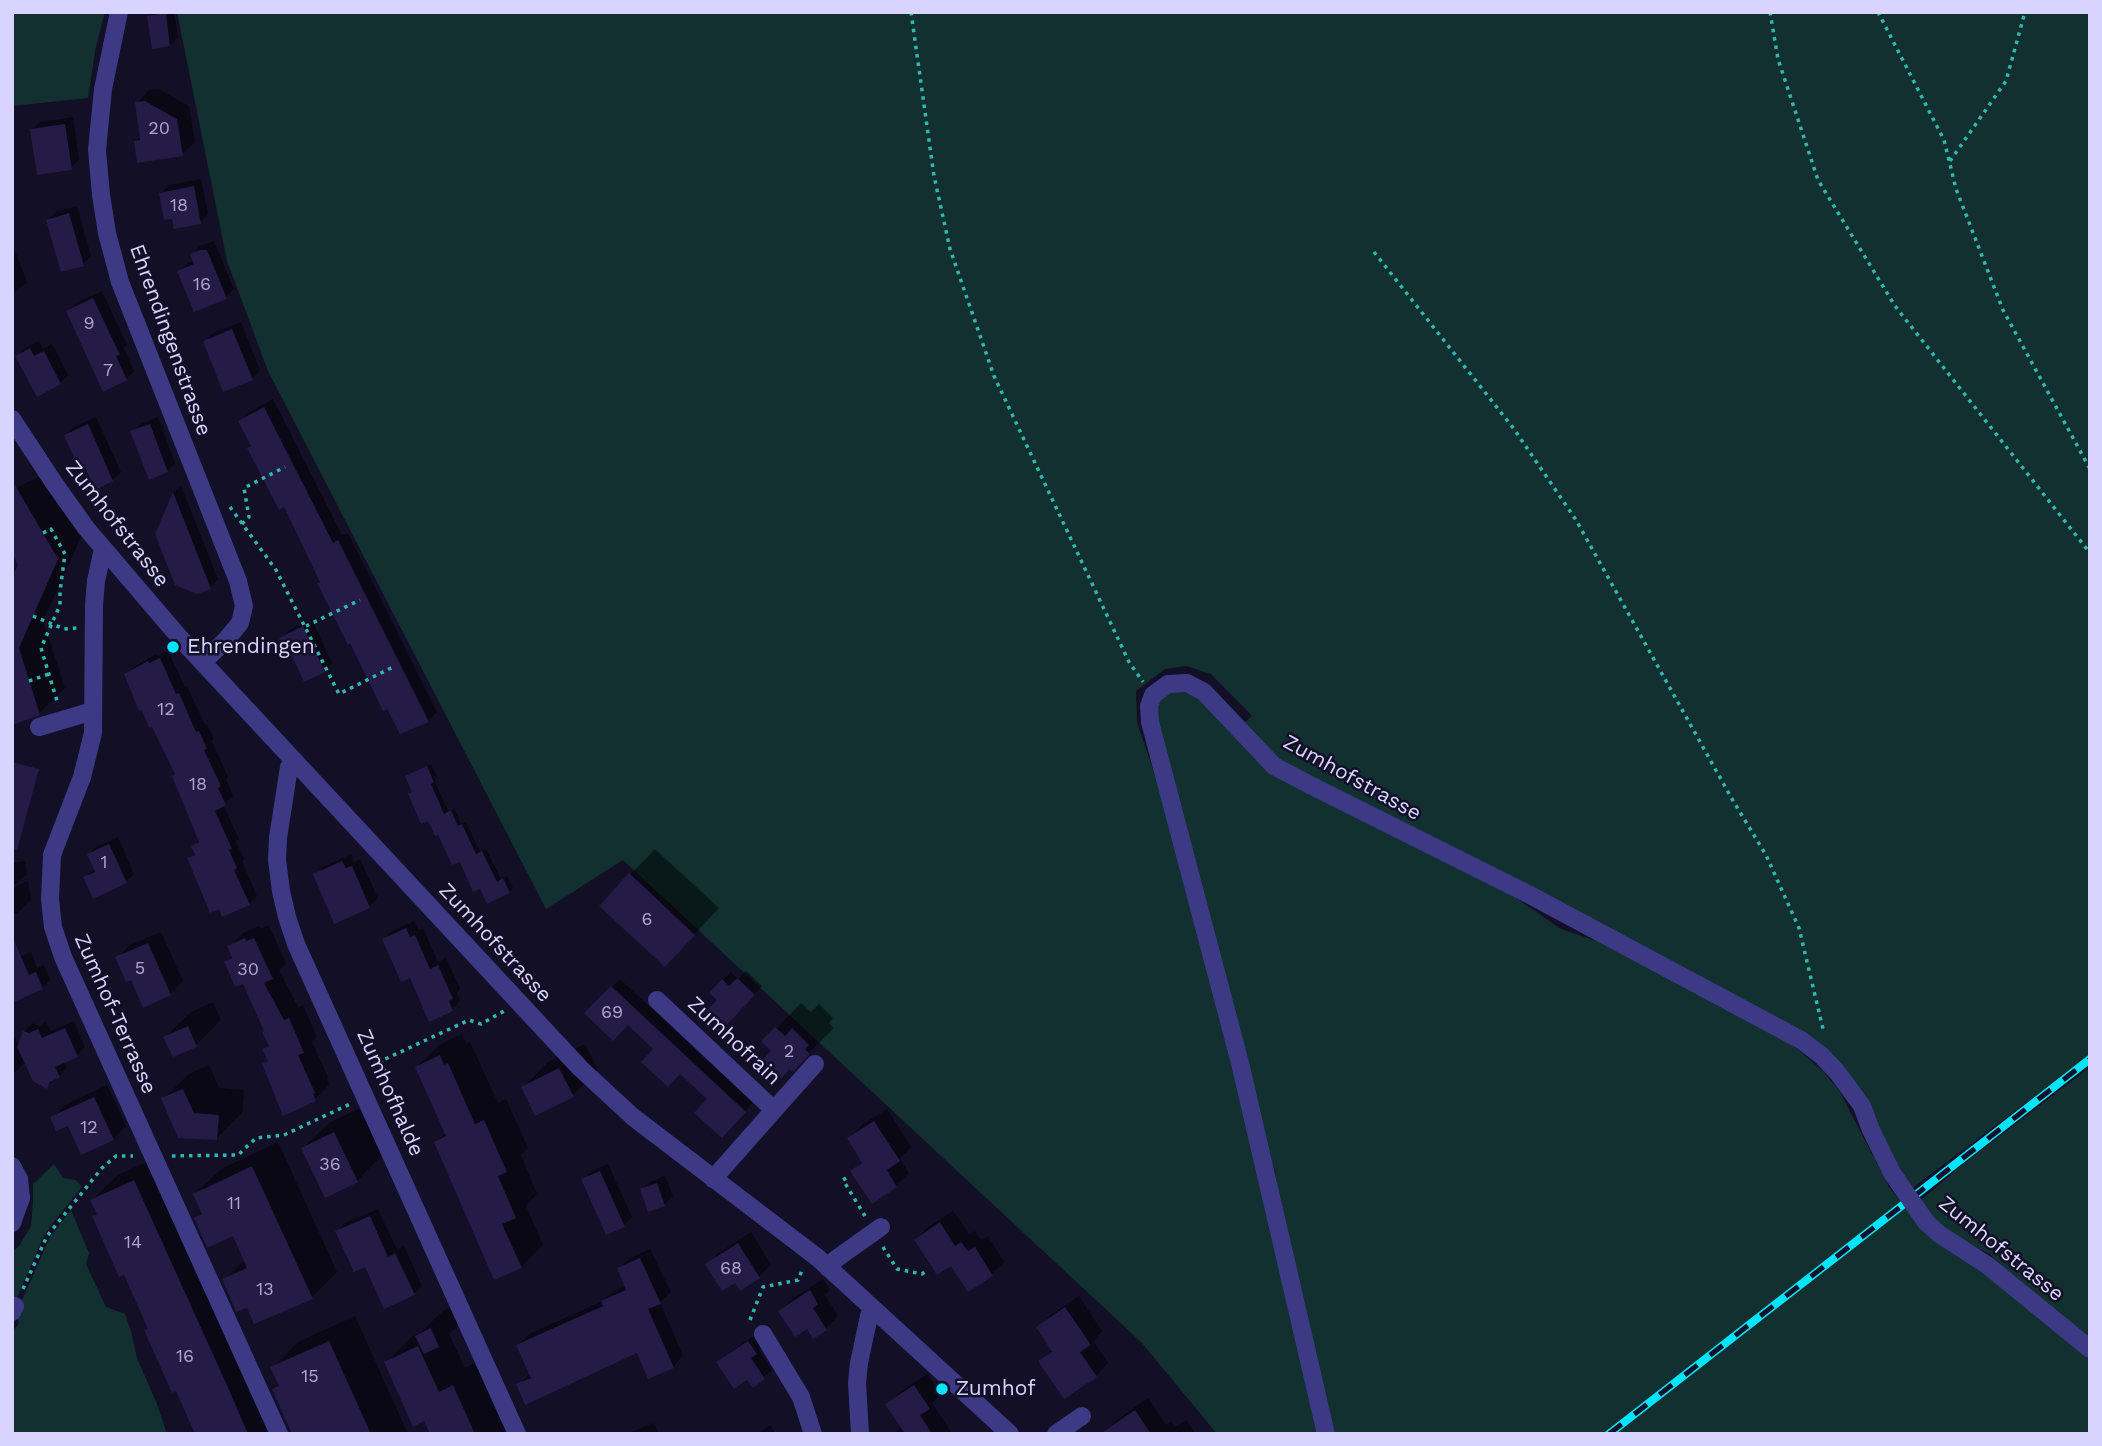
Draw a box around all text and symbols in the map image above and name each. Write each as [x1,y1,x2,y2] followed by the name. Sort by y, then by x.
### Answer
[148,118,170,140] house number: 20
[170,195,188,217] house number: 18
[124,241,216,439] street label: Ehrendingenstrasse
[193,274,211,296] house number: 16
[83,313,95,335] house number: 9
[103,360,113,382] house number: 7
[60,456,174,592] street label: Zumhofstrasse
[187,634,315,660] place label: Ehrendingen
[165,639,181,655] marker: Ehrendingen
[157,699,175,721] house number: 12
[1279,730,1425,826] street label: Zumhofstrasse
[189,774,207,796] house number: 18
[100,852,108,874] house number: 1
[433,878,557,1008] street label: Zumhofstrasse
[642,909,652,931] house number: 6
[68,930,162,1098] street label: Zumhof-Terrasse
[135,958,145,980] house number: 5
[237,959,259,981] house number: 30
[682,991,786,1091] street label: Zumhofrain
[601,1002,623,1024] house number: 69
[351,1026,429,1160] street label: Zumhofhalde
[784,1041,794,1063] house number: 2
[80,1117,98,1139] house number: 12
[319,1154,341,1176] house number: 36
[1933,1191,2069,1307] street label: Zumhofstrasse
[227,1193,241,1215] house number: 11
[124,1232,142,1254] house number: 14
[720,1258,742,1280] house number: 68
[256,1279,274,1301] house number: 13
[176,1346,194,1368] house number: 16
[301,1366,319,1388] house number: 15
[956,1376,1035,1402] place label: Zumhof
[934,1381,950,1397] marker: Zumhof

